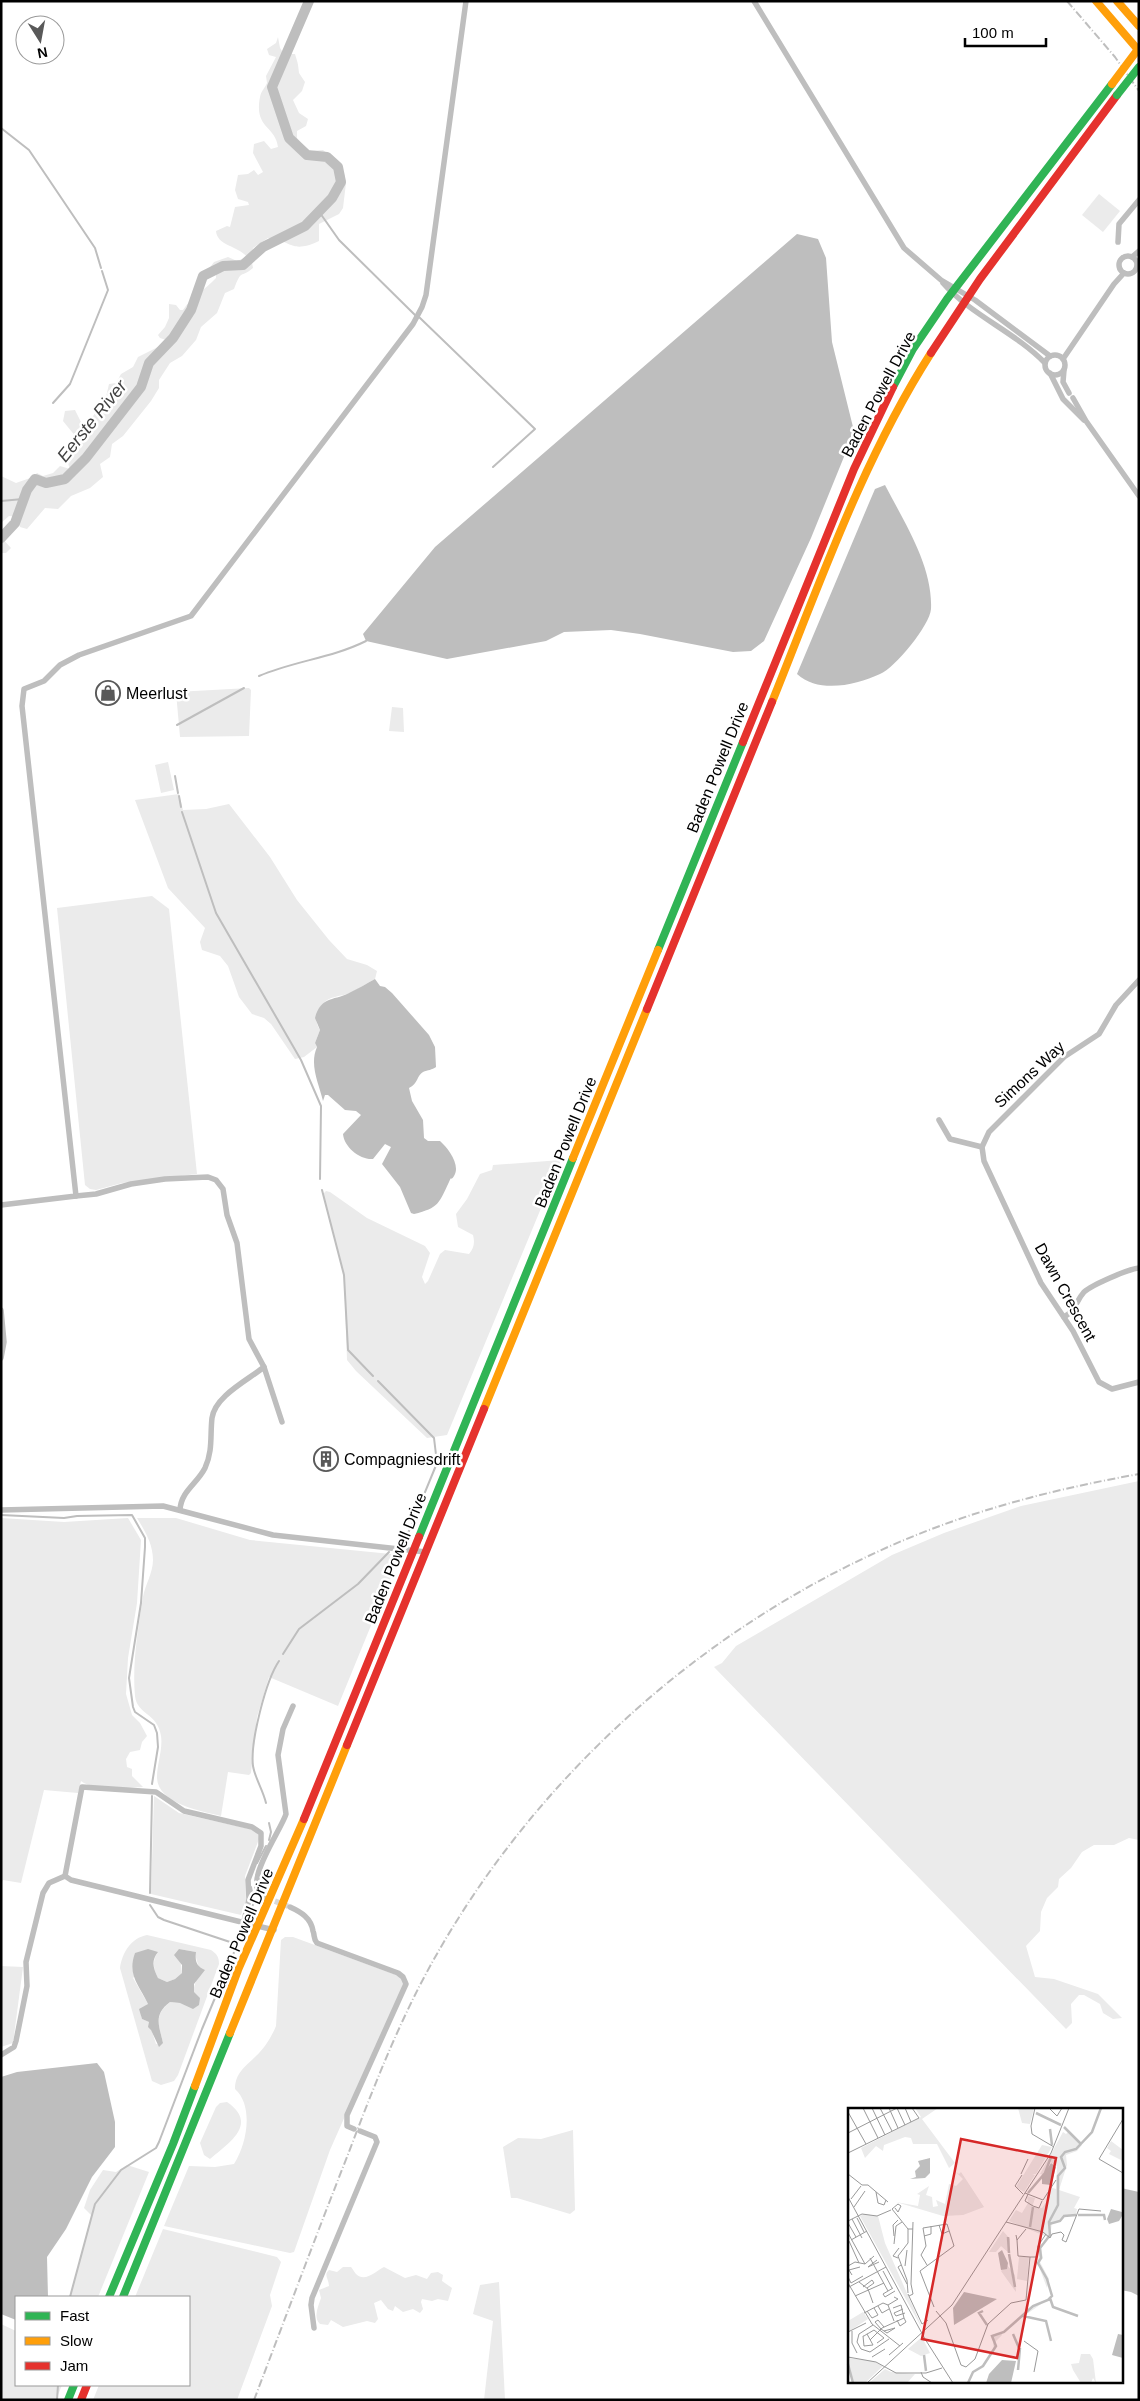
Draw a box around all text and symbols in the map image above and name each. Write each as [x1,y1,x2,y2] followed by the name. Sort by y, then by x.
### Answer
[15,15,65,65] north arrow
[965,15,1046,47] scale bar
[972,24,1014,41] text: 100 m
[36,44,49,62] text: N
[838,329,919,460] street label: Baden Powell Drive
[53,375,132,466] water label: Eerste River
[95,680,121,706] shop icon: Meerlust
[126,685,188,702] place label: Meerlust
[683,699,752,835] street label: Baden Powell Drive
[991,1038,1068,1111] street label: Simons Way
[531,1074,600,1210] street label: Baden Powell Drive
[1032,1240,1100,1345] street label: Dawn Crescent
[313,1446,339,1472] building icon: Compagniesdrift
[344,1451,461,1468] place label: Compagniesdrift
[361,1490,430,1626] street label: Baden Powell Drive
[206,1866,277,2001] street label: Baden Powell Drive
[848,2108,1122,2384] inset map
[15,2296,190,2386] legend
[60,2307,90,2324] text: Fast
[60,2332,93,2349] text: Slow
[60,2357,88,2374] text: Jam

